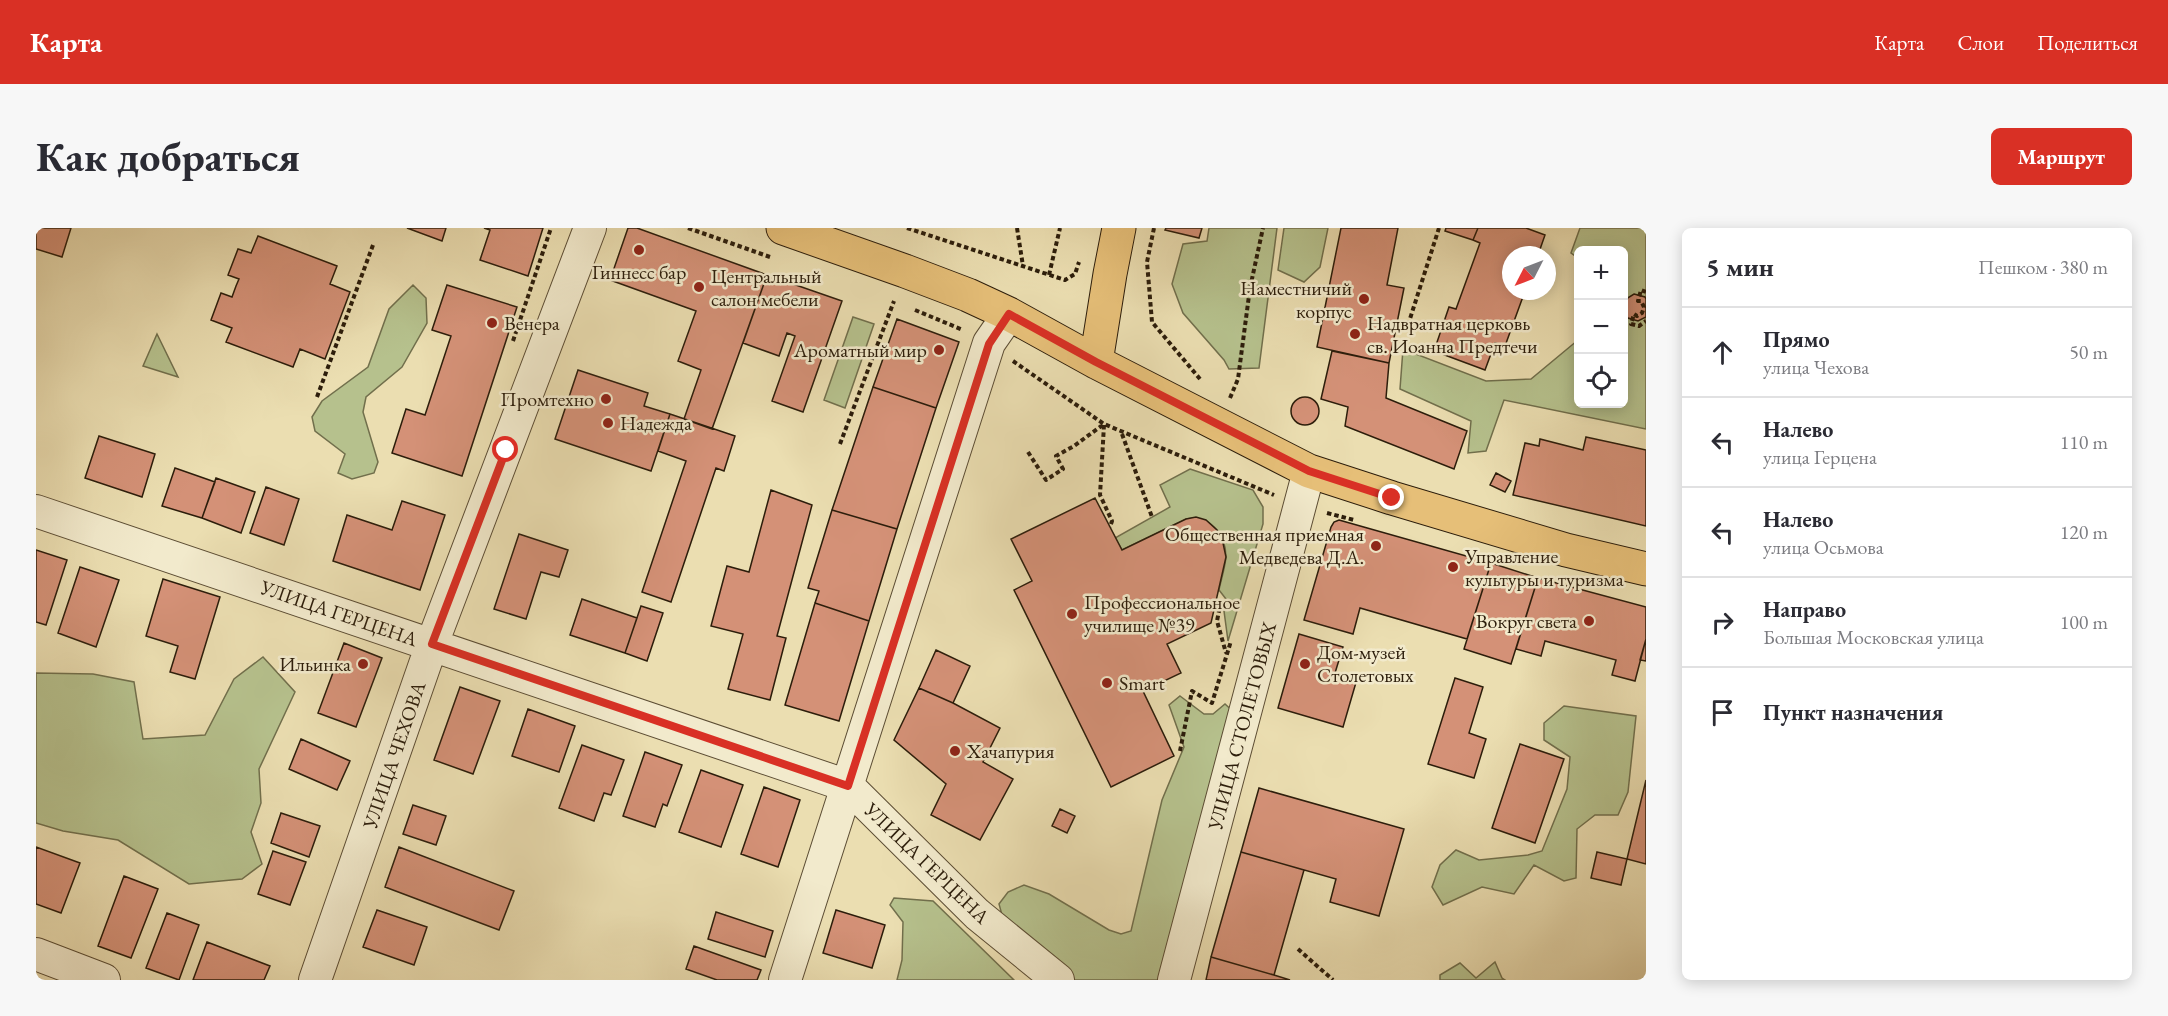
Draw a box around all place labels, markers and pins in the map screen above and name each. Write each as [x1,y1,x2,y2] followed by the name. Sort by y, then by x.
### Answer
[632,243,646,257] marker: Гиннесс бар
[592,259,686,285] place label: Гиннесс бар
[711,263,822,312] place label: Центральный салон мебели
[1240,275,1352,324] place label: Наместничий корпус
[692,280,706,294] marker: Центральный салон мебели
[1357,292,1371,306] marker: Наместничий корпус
[504,310,560,336] place label: Венера
[1367,310,1538,359] place label: Надвратная церковь св. Иоанна Предтечи
[485,316,499,330] marker: Венера
[1348,327,1362,341] marker: Надвратная церковь св. Иоанна Предтечи
[793,337,927,363] place label: Ароматный мир
[932,343,946,357] marker: Ароматный мир
[500,386,594,412] place label: Промтехно
[599,392,613,406] marker: Промтехно
[620,410,692,436] place label: Надежда
[601,416,615,430] marker: Надежда
[1165,521,1364,570] place label: Общественная приемная Медведева Д.А.
[1369,539,1383,553] marker: Общественная приемная Медведева Д.А.
[1464,543,1624,592] place label: Управление культуры и туризма
[1446,560,1460,574] marker: Управление культуры и туризма
[1084,589,1240,638] place label: Профессиональное училище №39
[1065,607,1079,621] marker: Профессиональное училище №39
[1476,608,1577,634] place label: Вокруг света
[1582,614,1596,628] marker: Вокруг света
[1317,639,1414,688] place label: Дом-музей Столетовых
[279,651,351,677] place label: Ильинка
[356,657,370,671] marker: Ильинка
[1298,657,1312,671] marker: Дом-музей Столетовых
[1119,670,1166,696] place label: Smart
[1100,676,1114,690] marker: Smart
[966,738,1054,764] place label: Хачапурия
[948,744,962,758] marker: Хачапурия

